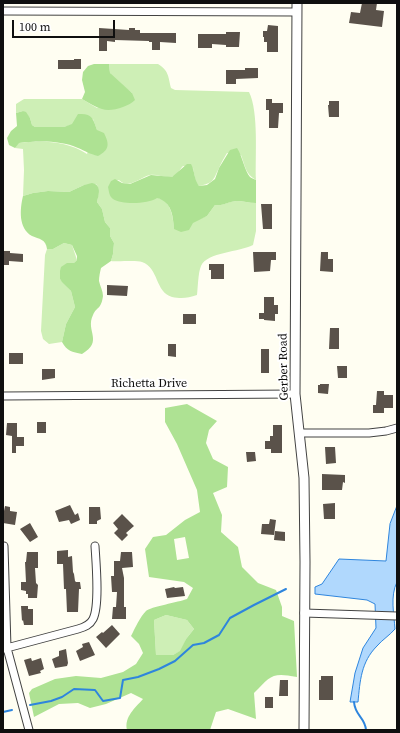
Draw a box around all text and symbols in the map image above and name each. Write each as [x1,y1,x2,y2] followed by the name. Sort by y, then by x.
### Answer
[14,12,117,38] scale bar
[19,19,51,35] text: 100 m
[276,333,292,401] street label: Gerber Road
[111,377,187,391] street label: Richetta Drive

